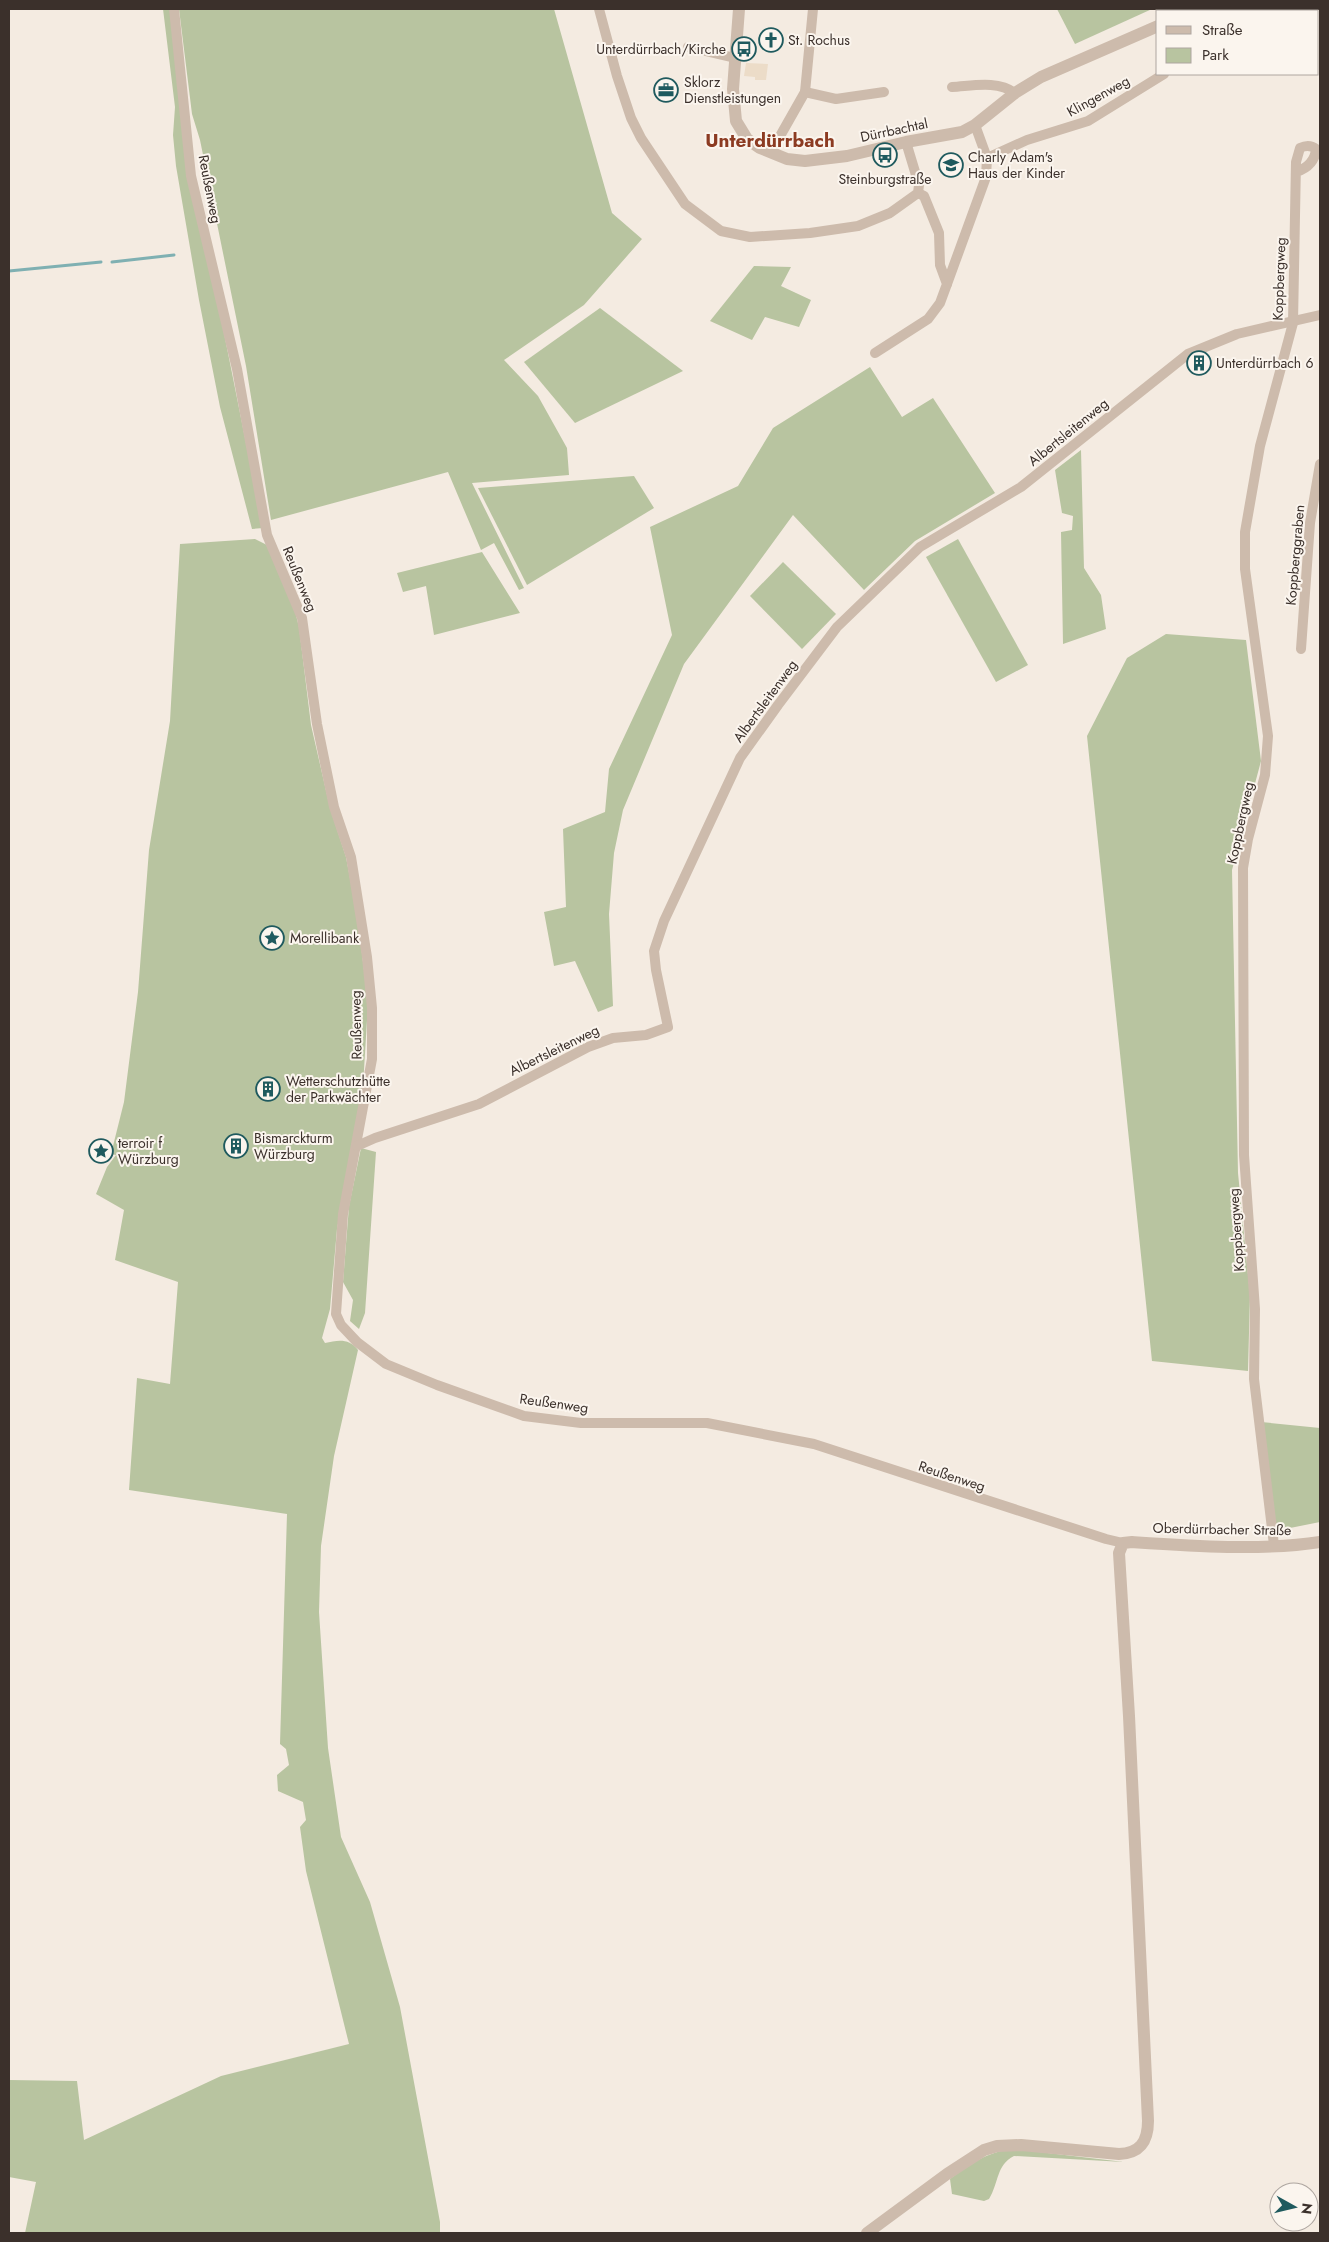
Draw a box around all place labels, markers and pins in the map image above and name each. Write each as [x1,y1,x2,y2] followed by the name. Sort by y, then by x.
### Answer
[758,27,784,53] church icon: St. Rochus
[788,30,850,50] place label: St. Rochus
[731,36,757,62] bus stop icon: Unterdürrbach/Kirche
[596,39,726,59] place label: Unterdürrbach/Kirche
[684,72,781,108] place label: Sklorz Dienstleistungen
[653,77,679,103] office icon: Sklorz Dienstleistungen
[872,142,898,168] bus stop icon: Steinburgstraße
[968,147,1065,183] place label: Charly Adam's Haus der Kinder
[938,152,964,178] school or university icon: Charly Adam's Haus der Kinder
[839,169,931,189] place label: Steinburgstraße
[1186,350,1212,376] building icon: Unterdürrbach 6
[1216,353,1313,373] place label: Unterdürrbach 6
[259,925,285,951] place icon: Morellibank
[290,928,360,948] place label: Morellibank
[286,1071,390,1107] place label: Wetterschutzhütte der Parkwächter
[255,1076,281,1102] building icon: Wetterschutzhütte der Parkwächter
[254,1128,333,1164] place label: Bismarckturm Würzburg
[118,1133,179,1169] place label: terroir f Würzburg
[223,1133,249,1159] building icon: Bismarckturm Würzburg
[88,1138,114,1164] place icon: terroir f Würzburg

